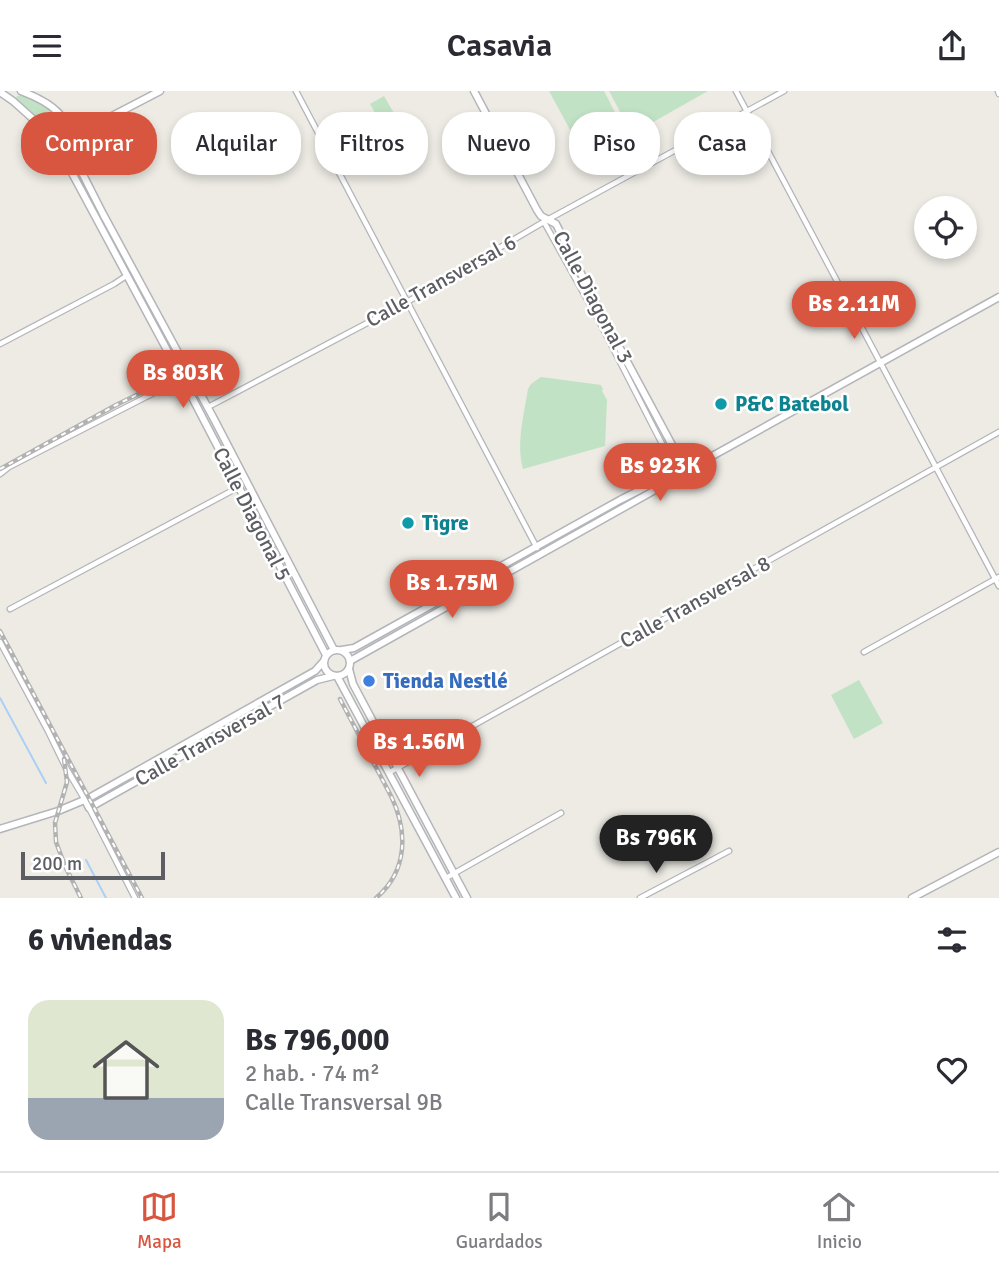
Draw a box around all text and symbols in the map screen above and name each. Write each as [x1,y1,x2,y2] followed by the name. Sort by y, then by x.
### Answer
[447,26,552,65] text: Casavia
[28,27,66,65] icon: menu
[933,27,971,65] icon: share
[21,112,157,175] chip: Comprar
[171,112,301,175] chip: Alquilar
[315,112,428,175] chip: Filtros
[442,112,555,175] chip: Nuevo
[569,112,660,175] chip: Piso
[674,112,771,175] chip: Casa
[914,196,977,259] map controls
[914,196,977,259] button: locate
[547,226,639,368] street label: Calle Diagonal 3
[361,229,521,333] street label: Calle Transversal 6
[782,281,926,341] pin: Bs 2.11M
[808,289,900,318] text: Bs 2.11M
[118,351,248,410] pin: Bs 803K
[143,358,223,387] text: Bs 803K
[735,391,849,417] place label: P&C Batebol
[713,396,729,412] marker: P&C Batebol
[207,443,297,585] street label: Calle Diagonal 5
[595,443,725,503] pin: Bs 923K
[620,451,700,480] text: Bs 923K
[422,510,469,536] place label: Tigre
[400,515,416,531] marker: Tigre
[615,550,775,654] street label: Calle Transversal 8
[380,561,524,620] pin: Bs 1.75M
[406,568,498,597] text: Bs 1.75M
[383,668,508,694] place label: Tienda Nestlé
[361,673,377,689] marker: Tienda Nestlé
[130,688,290,792] street label: Calle Transversal 7
[347,719,491,779] pin: Bs 1.56M
[373,727,465,756] text: Bs 1.56M
[591,815,721,875] pin: Bs 796K
[616,823,696,852] text: Bs 796K
[21,849,164,881] scale bar
[32,852,82,876] text: 200 m
[933,921,971,959] icon: filters
[28,922,172,959] text: 6 viviendas
[245,1022,389,1059] text: Bs 796,000
[84,1028,168,1112] icon: home
[933,1051,971,1089] icon: heart
[245,1059,380,1088] text: 2 hab. · 74 m²
[245,1088,443,1117] text: Calle Transversal 9B
[137,1188,182,1254] tab: Mapa
[456,1188,543,1254] tab: Guardados
[817,1188,862,1254] tab: Inicio

